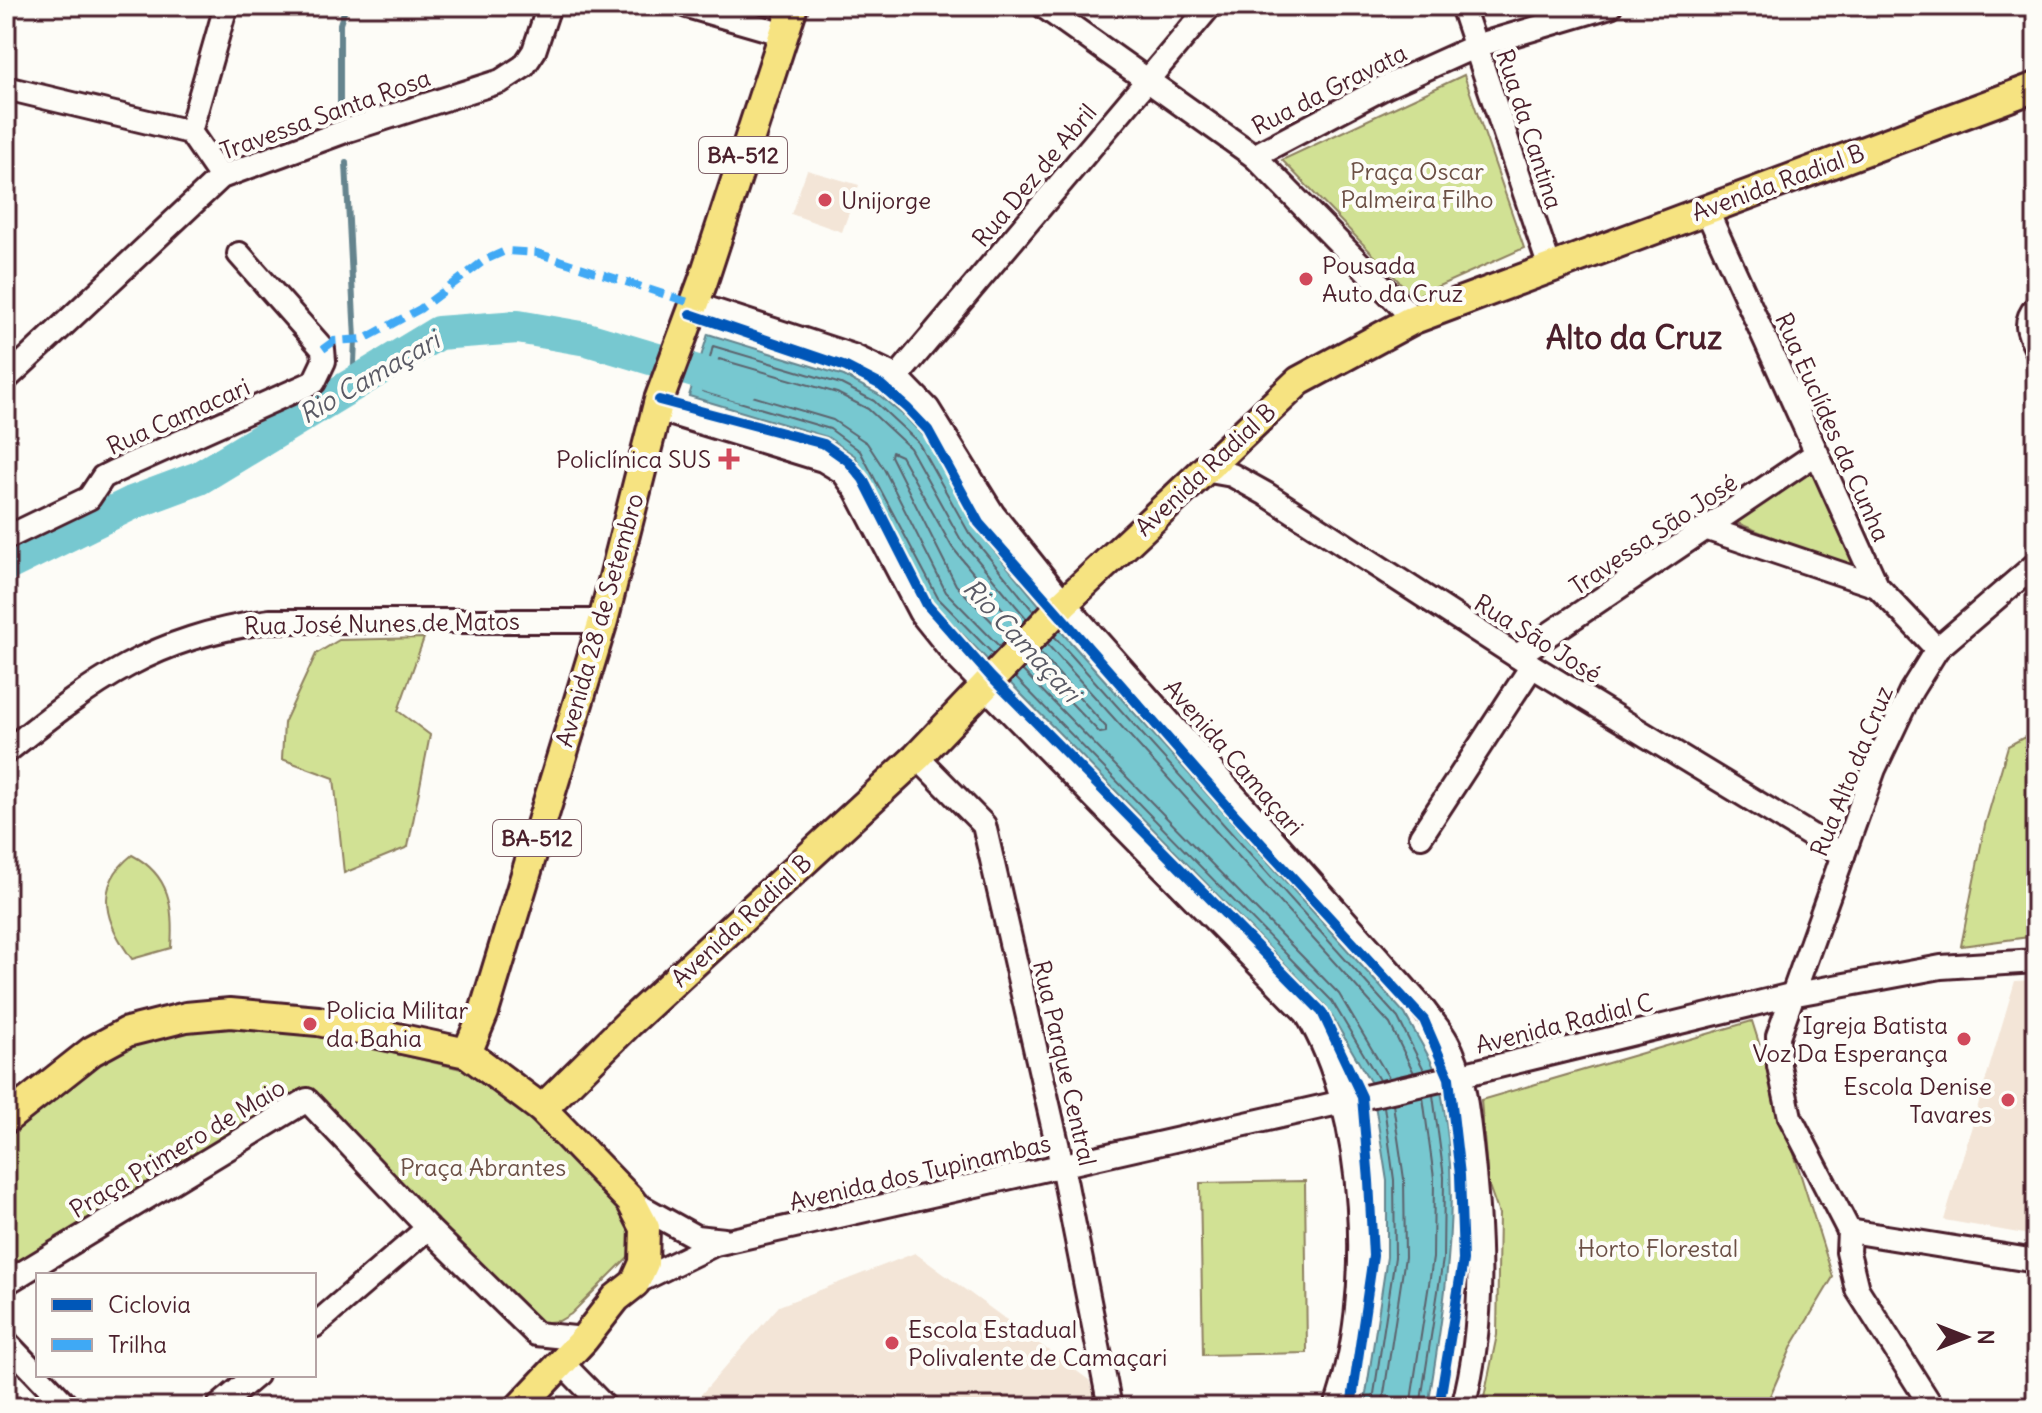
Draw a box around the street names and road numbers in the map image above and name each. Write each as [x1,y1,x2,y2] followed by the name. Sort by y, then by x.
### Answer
[1247,37,1411,141] street label: Rua da Gravata
[1490,45,1570,213] street label: Rua da Cantina
[216,62,434,166] street label: Travessa Santa Rosa
[965,97,1103,253] street label: Rua Dez de Abril
[699,137,787,173] road number: BA-512
[1688,137,1868,227] street label: Avenida Radial B
[1769,308,1897,546] street label: Rua Euclídes da Cunha
[102,371,254,461] street label: Rua Camacari
[1128,396,1282,542] street label: Avenida Radial B
[1564,467,1742,601] street label: Travessa São José
[548,490,650,750] street label: Avenida 28 de Setembro
[1469,587,1607,689] street label: Rua São José
[244,606,520,640] street label: Rua José Nunes de Matos
[1158,673,1310,841] street label: Avenida Camaçari
[1803,681,1899,861] street label: Rua Alto da Cruz
[493,820,581,856] road number: BA-512
[664,847,818,993] street label: Avenida Radial B
[1027,957,1103,1169] street label: Rua Parque Central
[1472,986,1656,1060] street label: Avenida Radial C
[64,1072,290,1224] street label: Praça Primero de Maio
[786,1127,1054,1217] street label: Avenida dos Tupinambas

